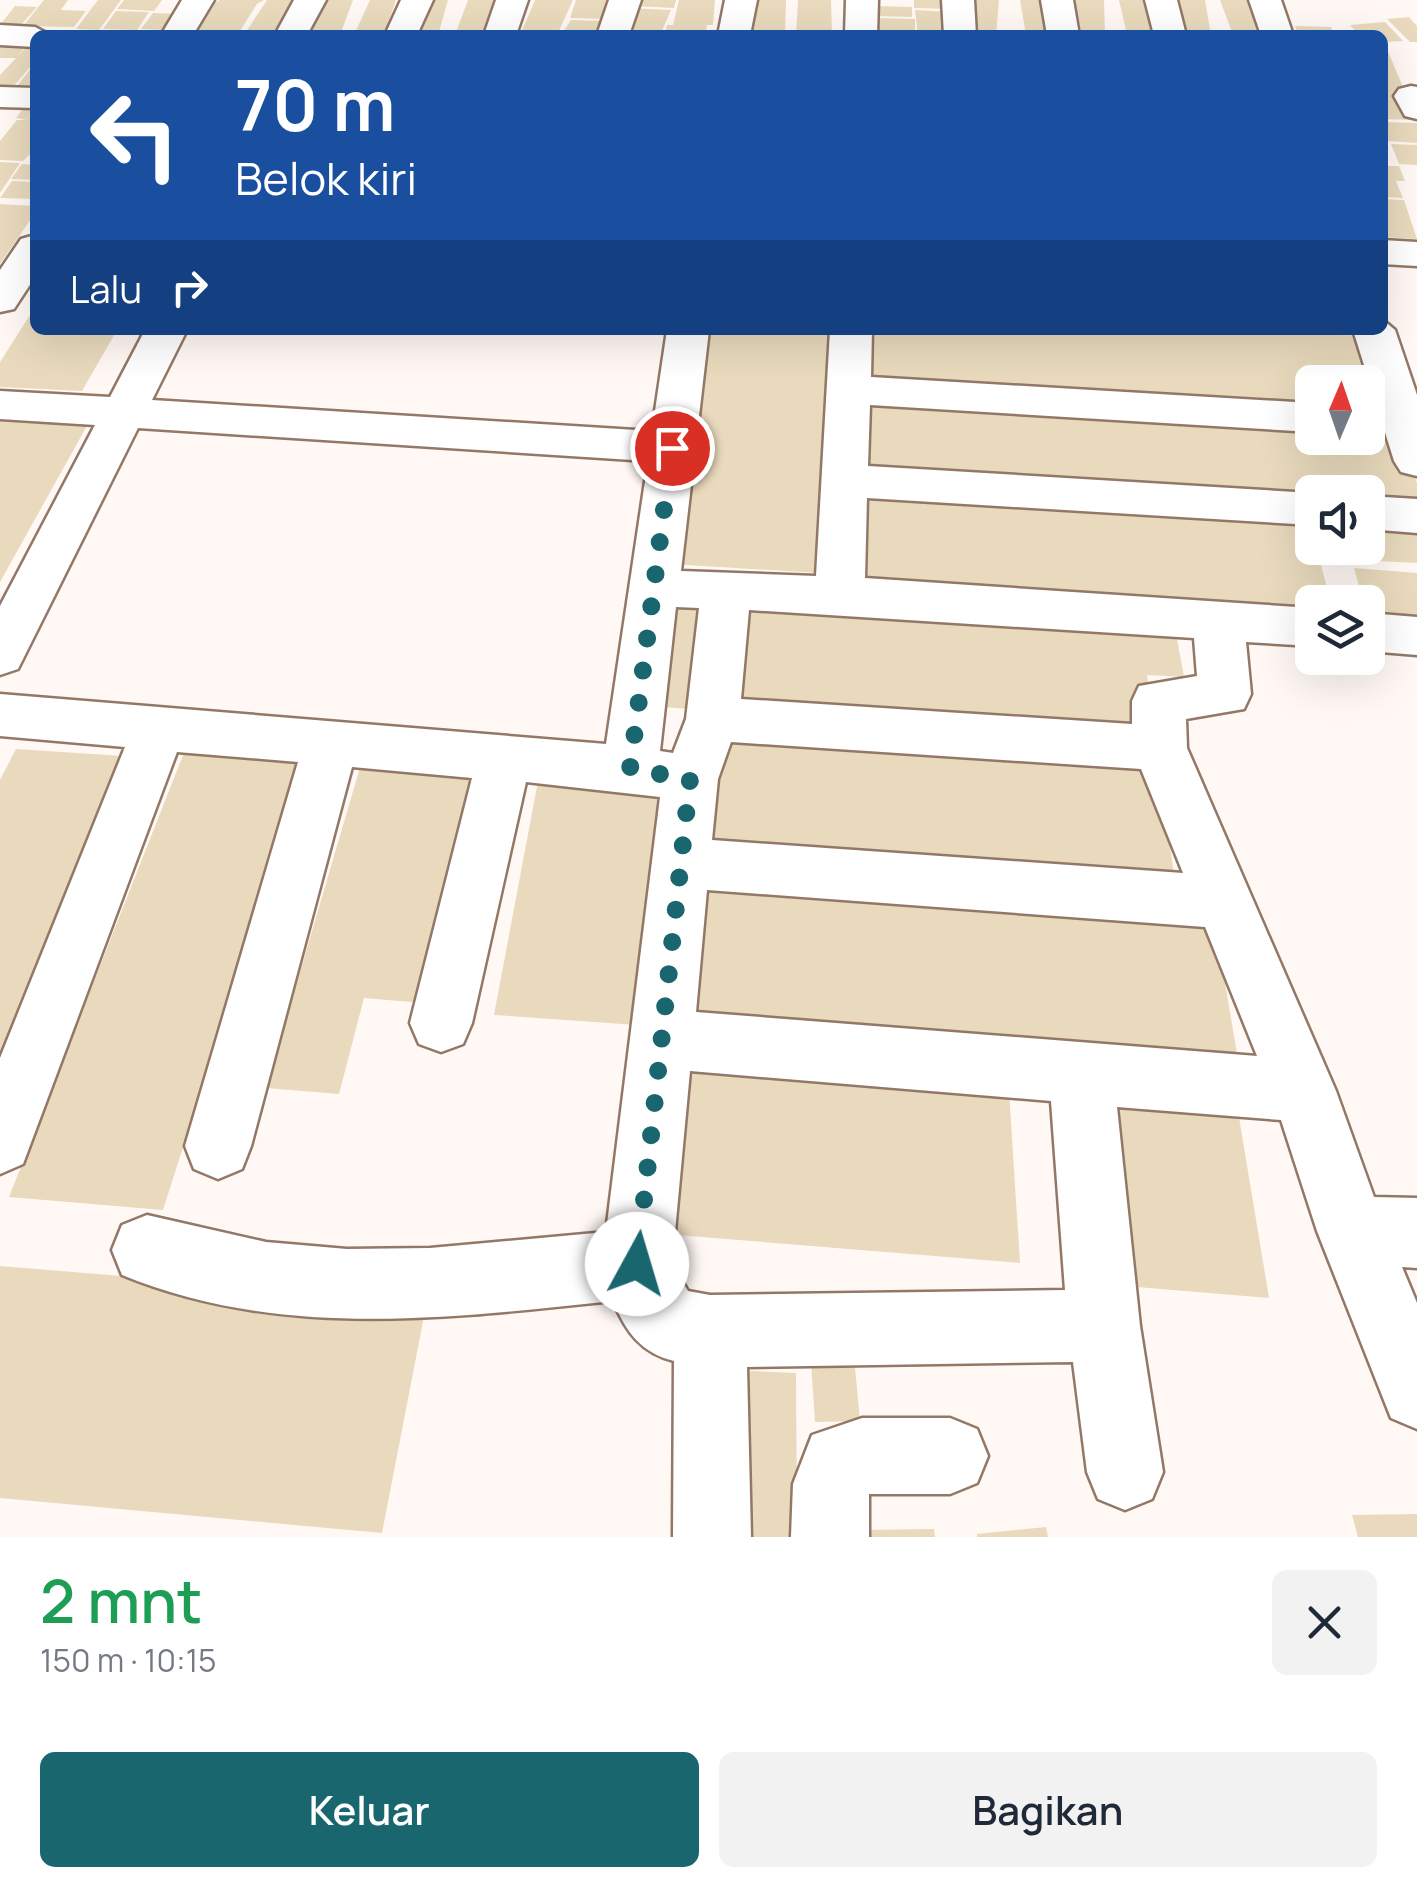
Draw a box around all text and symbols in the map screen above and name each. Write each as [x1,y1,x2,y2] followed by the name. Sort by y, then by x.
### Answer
[235,56,395,152] text: 70 m
[70,70,200,200] icon: left
[235,147,417,209] text: Belok kiri
[162,260,217,315] icon: right
[70,262,142,314] text: Lalu
[1295,365,1385,455] north arrow
[1295,365,1385,675] map controls
[630,406,715,491] pin
[645,421,700,476] icon: arrive
[1295,475,1385,565] button: sound
[1295,585,1385,675] button: layers
[585,1212,689,1316] position arrow
[40,1559,202,1641] text: 2 mnt
[1272,1570,1377,1675] button: close
[40,1638,217,1682] text: 150 m · 10:15
[40,1752,699,1867] button: Keluar
[719,1752,1377,1867] button: Bagikan

